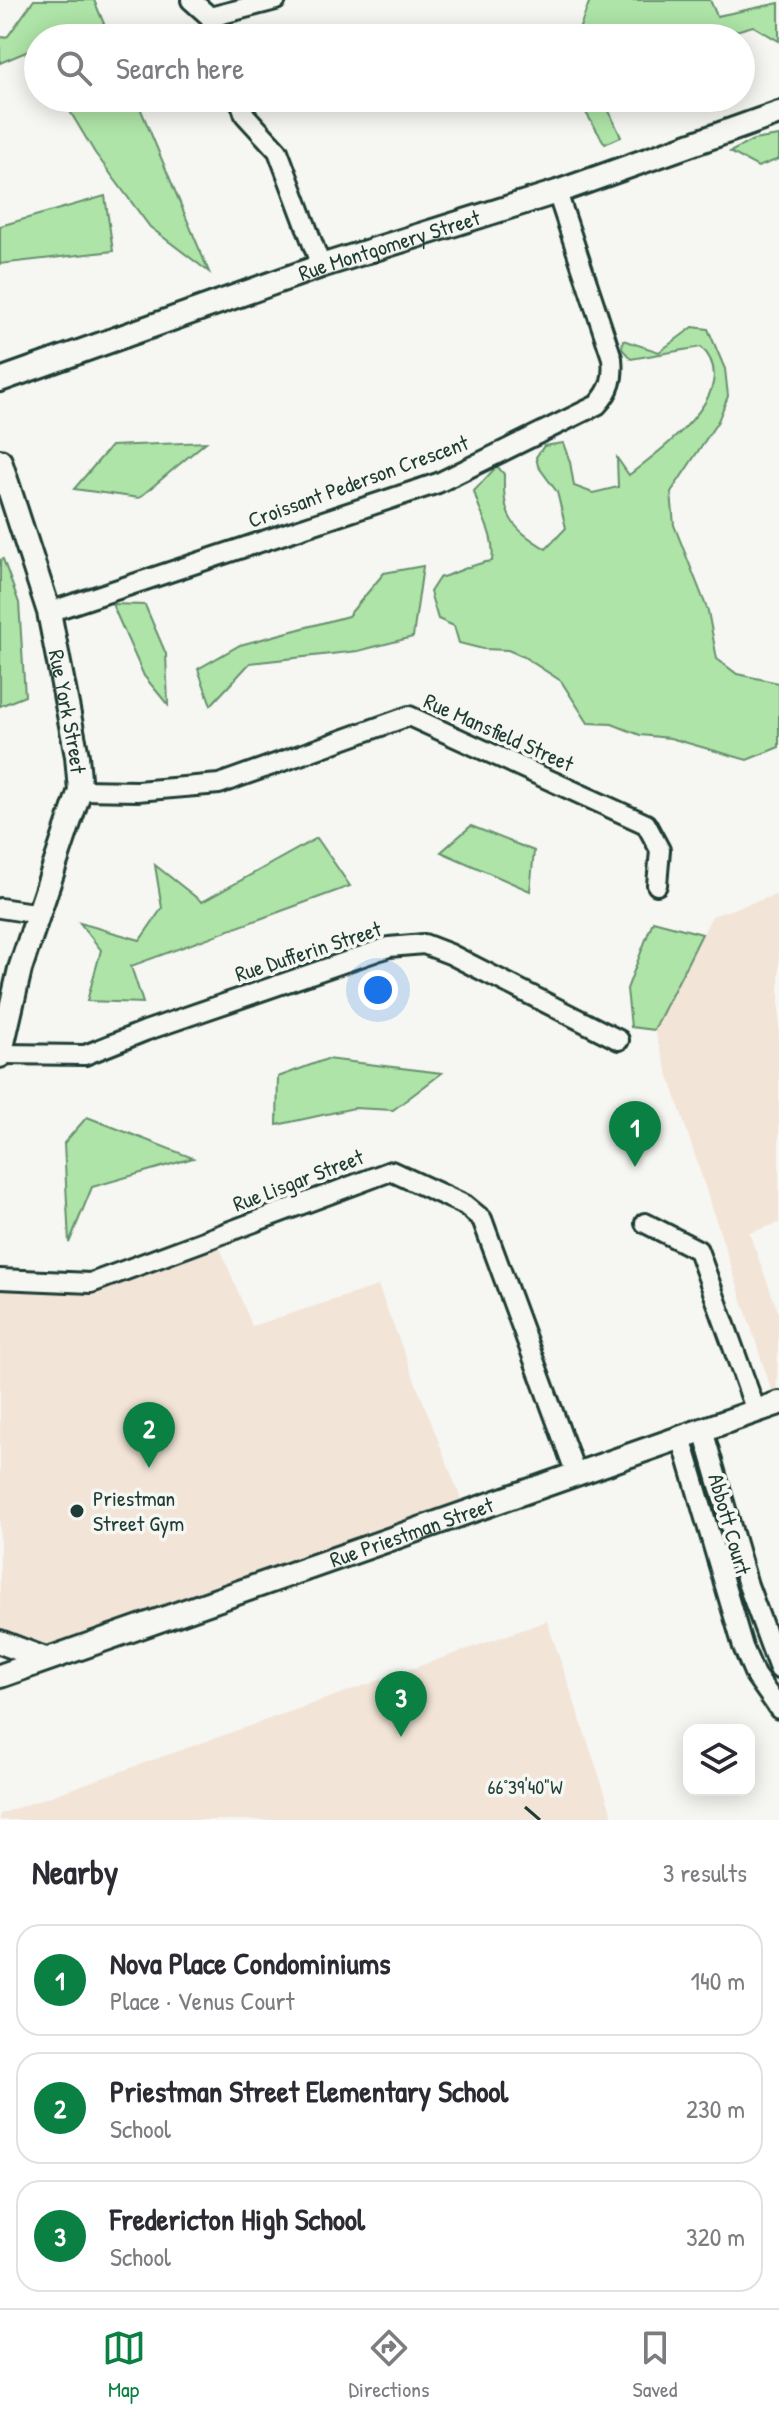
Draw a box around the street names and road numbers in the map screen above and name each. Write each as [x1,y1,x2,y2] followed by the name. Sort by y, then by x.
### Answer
[294,202,484,288] street label: Rue Montgomery Street
[244,427,473,535] street label: Croissant Pederson Crescent
[42,647,93,775] street label: Rue York Street
[419,686,579,779] street label: Rue Mansfield Street
[231,913,385,989] street label: Rue Dufferin Street
[229,1141,368,1219] street label: Rue Lisgar Street
[701,1470,759,1578] street label: Abbott Court
[326,1489,498,1574] street label: Rue Priestman Street

